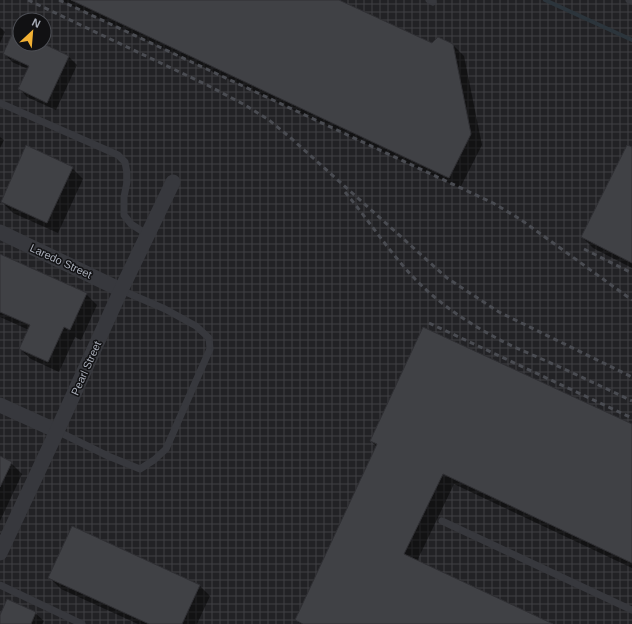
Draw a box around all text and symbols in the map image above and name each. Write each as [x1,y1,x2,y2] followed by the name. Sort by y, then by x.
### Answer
[12,12,52,52] north arrow
[30,16,43,30] text: N
[28,241,94,281] street label: Laredo Street
[69,339,103,397] street label: Pearl Street

